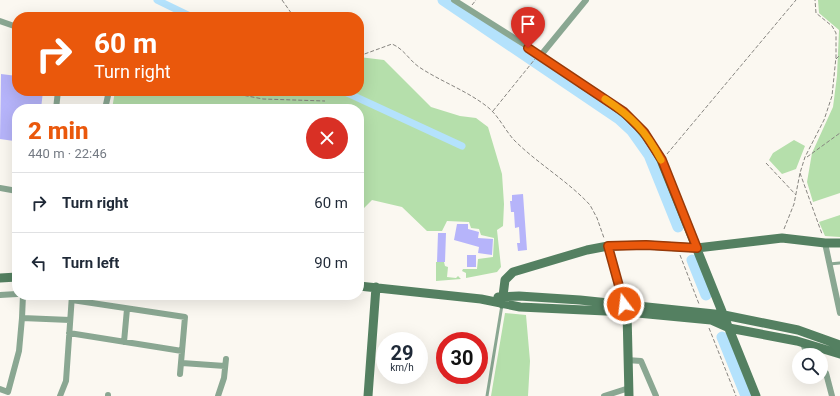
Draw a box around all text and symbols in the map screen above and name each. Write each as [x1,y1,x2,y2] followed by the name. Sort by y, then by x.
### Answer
[511,7.0,545,48] pin
[517,13,539,35] icon: arrive
[94,27,157,60] text: 60 m
[28,28,80,80] icon: right
[94,61,171,82] text: Turn right
[28,117,89,145] text: 2 min
[306,117,348,159] button: close
[28,146,107,161] text: 440 m · 22:46
[28,192,50,214] icon: right
[62,194,128,212] text: Turn right
[314,194,348,212] text: 60 m
[28,252,50,274] icon: left
[62,254,119,272] text: Turn left
[314,254,348,272] text: 90 m
[603,283,645,325] position arrow
[436,332,488,384] speed limit sign: 30
[391,341,413,365] text: 29
[792,348,828,384] map controls
[792,348,828,384] button: search
[390,362,414,373] text: km/h

